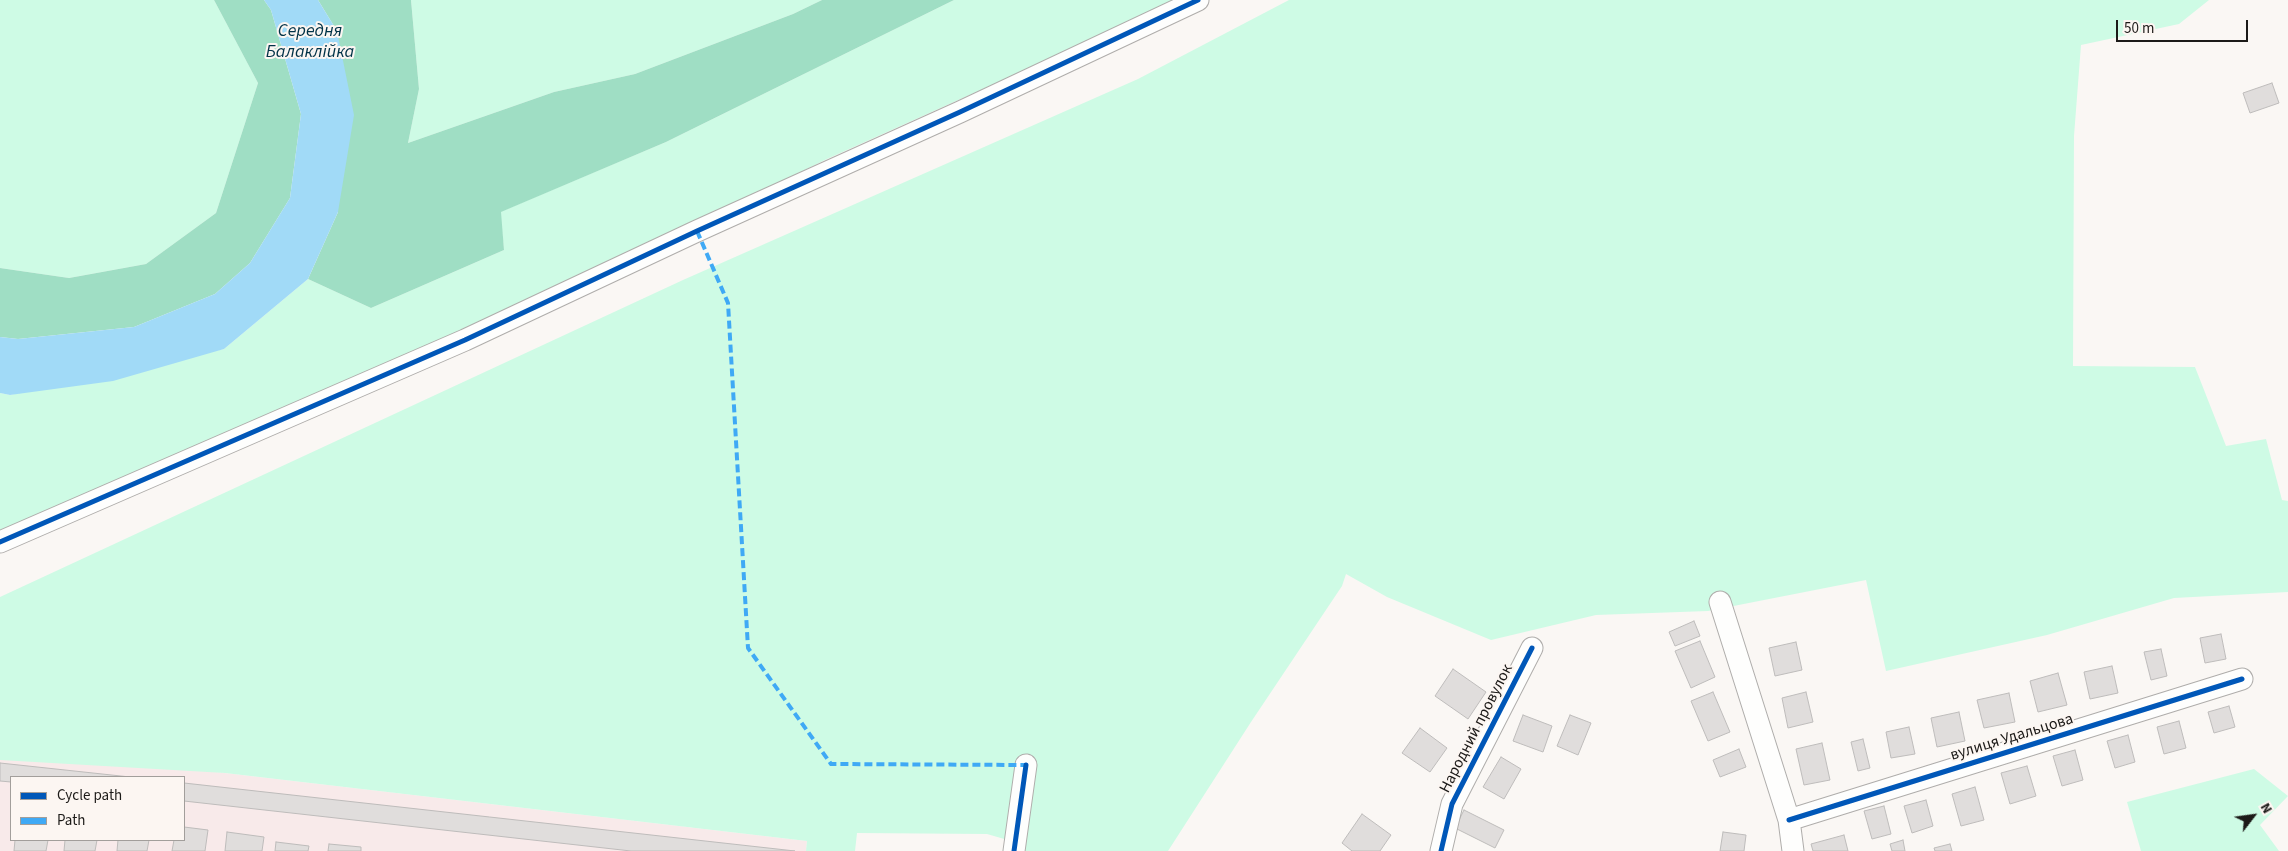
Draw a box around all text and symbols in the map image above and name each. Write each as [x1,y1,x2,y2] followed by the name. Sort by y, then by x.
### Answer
[2118,10,2250,42] scale bar
[2124,18,2154,39] text: 50 m
[266,21,354,64] water label: Середня Балаклійка
[1436,661,1518,797] street label: Народний провулок
[1948,710,2076,766] street label: вулиця Удальцова
[10,776,185,841] legend
[57,785,122,806] text: Cycle path
[2228,791,2278,841] north arrow
[2255,799,2277,818] text: N
[57,810,85,831] text: Path

